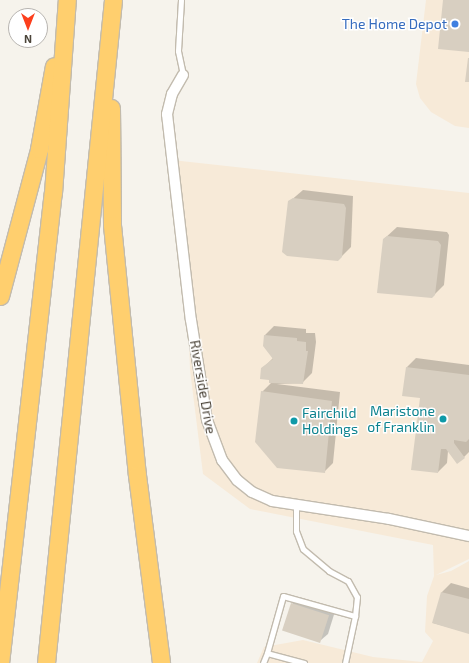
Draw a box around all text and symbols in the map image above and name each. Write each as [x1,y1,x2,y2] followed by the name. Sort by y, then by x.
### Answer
[8,8,48,48] north arrow
[342,16,447,32] place label: The Home Depot
[450,19,460,29] marker: The Home Depot
[24,33,32,46] text: N
[186,339,220,435] street label: Riverside Drive
[367,403,435,436] place label: Maristone of Franklin
[302,405,358,438] place label: Fairchild Holdings
[438,414,448,424] marker: Maristone of Franklin
[289,416,299,426] marker: Fairchild Holdings

